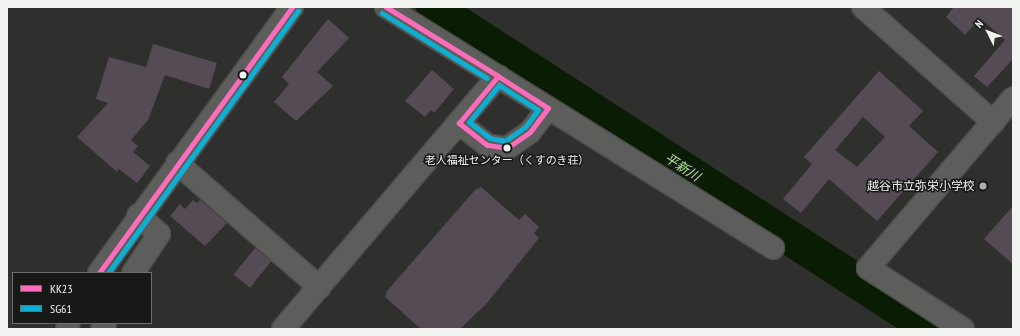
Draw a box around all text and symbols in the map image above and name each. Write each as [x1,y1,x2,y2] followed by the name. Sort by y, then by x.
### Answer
[968,12,1008,52] north arrow
[972,17,986,31] text: N
[238,70,248,80] unlabelled marker
[502,143,512,153] marker: 老人福祉センター（くすのき荘）
[661,151,703,185] water label: 平新川
[425,153,589,167] place label: 老人福祉センター（くすのき荘）
[867,179,975,193] place label: 越谷市立弥栄小学校
[978,181,988,191] marker: 越谷市立弥栄小学校
[12,272,152,324] legend
[50,281,73,296] text: KK23
[50,301,72,316] text: SG61

